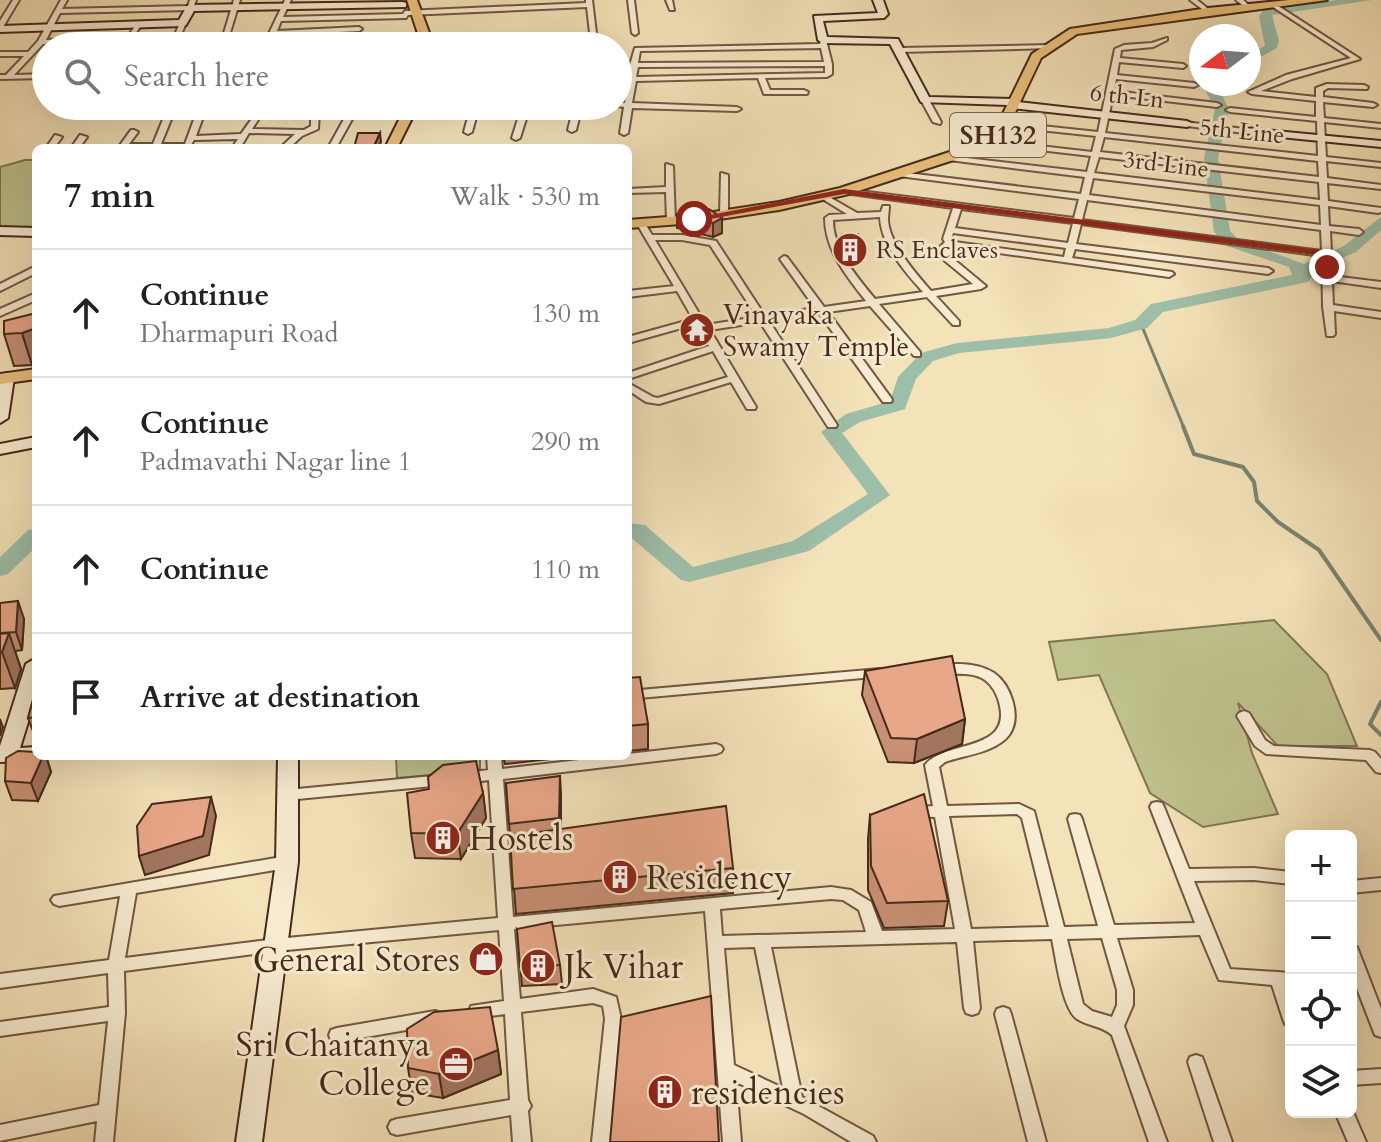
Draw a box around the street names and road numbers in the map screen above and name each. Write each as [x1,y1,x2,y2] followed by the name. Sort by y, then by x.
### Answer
[1088,76,1166,117] street label: 6 th Ln
[1198,111,1286,152] street label: 5th Line
[950,113,1046,157] road number: SH132
[1121,143,1211,186] street label: 3rd Line

